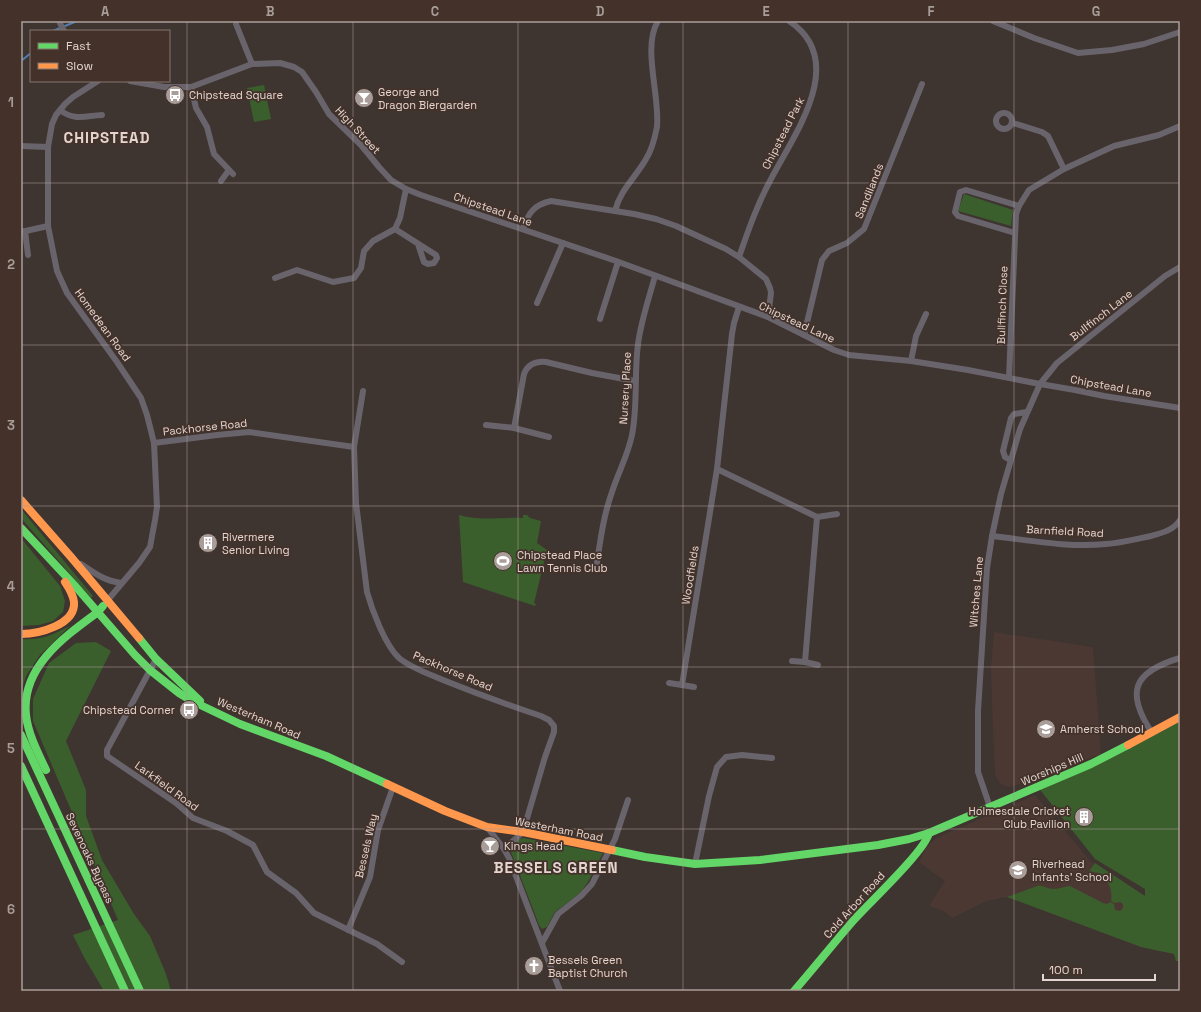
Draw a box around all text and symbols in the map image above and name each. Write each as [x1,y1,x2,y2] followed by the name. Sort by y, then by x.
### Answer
[101,3,110,20] text: A
[266,3,275,20] text: B
[431,3,439,20] text: C
[596,3,605,20] text: D
[762,3,770,20] text: E
[928,3,935,20] text: F
[1092,3,1100,20] text: G
[30,30,170,82] legend
[66,38,91,54] text: Fast
[66,58,93,74] text: Slow
[164,84,186,106] bus stop icon: Chipstead Square
[378,85,477,112] place label: George and Dragon Biergarden
[353,87,375,109] bar icon: George and Dragon Biergarden
[189,88,283,102] place label: Chipstead Square
[8,94,14,111] text: 1
[759,94,807,172] street label: Chipstead Park
[332,103,384,157] street label: High Street
[64,128,150,147] district label: CHIPSTEAD
[852,161,886,221] street label: Sandilands
[452,189,534,229] street label: Chipstead Lane
[7,256,15,273] text: 2
[994,266,1010,344] street label: Bullfinch Close
[72,286,134,364] street label: Homedean Road
[1067,286,1135,344] street label: Bullfinch Lane
[757,298,837,346] street label: Chipstead Lane
[616,351,634,425] street label: Nursery Place
[1069,372,1153,400] street label: Chipstead Lane
[162,416,248,438] street label: Packhorse Road
[7,417,15,434] text: 3
[1026,522,1104,540] street label: Barnfield Road
[222,530,290,557] place label: Rivermere Senior Living
[197,532,219,554] building icon: Rivermere Senior Living
[678,544,702,606] street label: Woodfields
[517,548,608,575] place label: Chipstead Place Lawn Tennis Club
[492,550,514,572] sports icon: Chipstead Place Lawn Tennis Club
[966,556,986,628] street label: Witches Lane
[7,578,15,595] text: 4
[411,648,495,694] street label: Packhorse Road
[215,694,303,742] street label: Westerham Road
[178,699,200,721] bus stop icon: Chipstead Corner
[83,703,175,717] place label: Chipstead Corner
[1035,718,1057,740] school or university icon: Amherst School
[1060,722,1144,736] place label: Amherst School
[7,740,15,757] text: 5
[1019,750,1085,788] street label: Worships Hill
[132,758,202,814] street label: Larkfield Road
[969,804,1070,831] place label: Holmesdale Cricket Club Pavilion
[1073,806,1095,828] building icon: Holmesdale Cricket Club Pavilion
[63,810,117,906] street label: Sevenoaks Bypass
[352,812,380,880] street label: Bessels Way
[514,814,604,844] street label: Westerham Road
[479,835,501,857] bar icon: Kings Head
[504,839,563,853] place label: Kings Head
[1032,857,1112,884] place label: Riverhead Infants' School
[494,858,618,877] district label: BESSELS GREEN
[1007,859,1029,881] school or university icon: Riverhead Infants' School
[820,869,888,941] street label: Cold Arbor Road
[7,901,15,918] text: 6
[548,953,628,980] place label: Bessels Green Baptist Church
[523,955,545,977] church icon: Bessels Green Baptist Church
[1043,956,1155,982] scale bar
[1049,962,1083,978] text: 100 m

